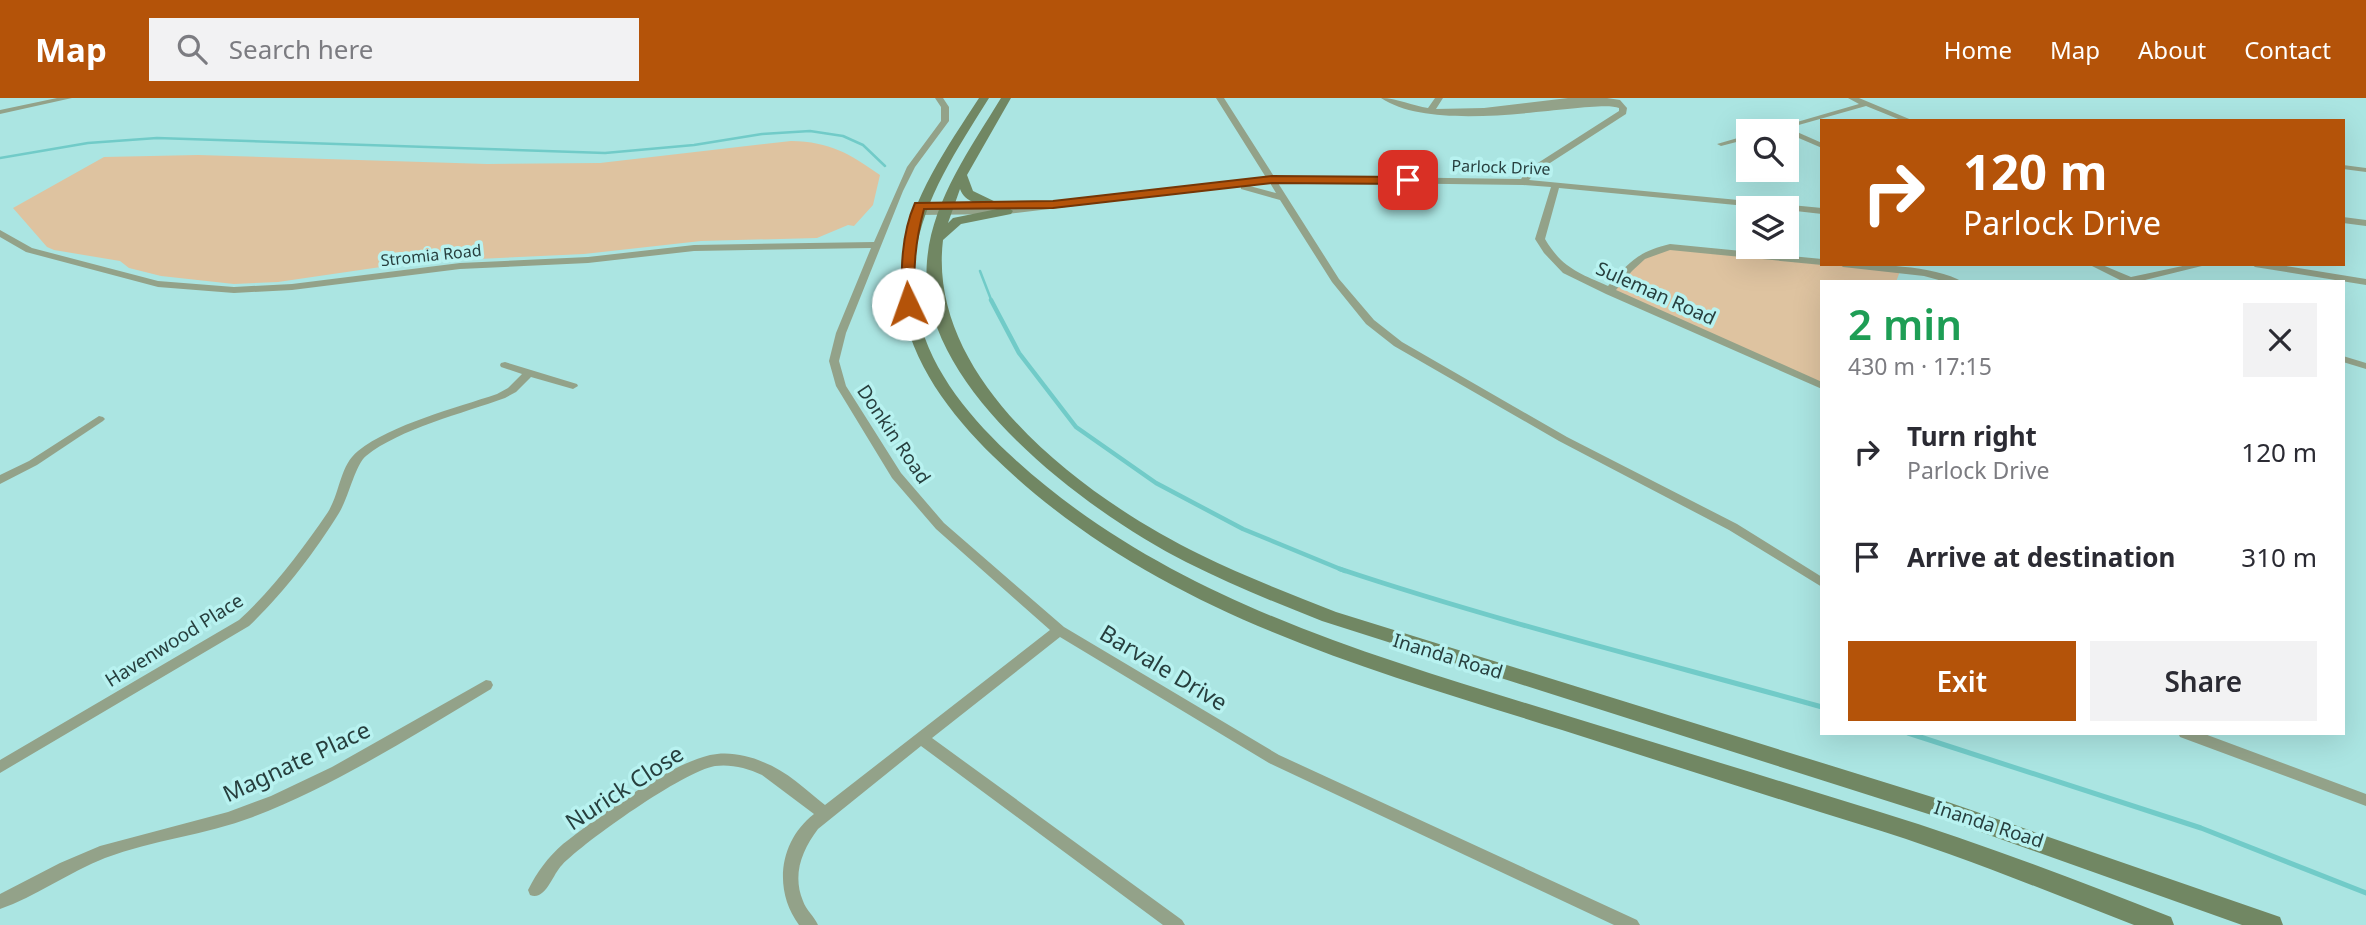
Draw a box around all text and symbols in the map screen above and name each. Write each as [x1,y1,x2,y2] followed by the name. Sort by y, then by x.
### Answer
[149,18,639,81] search box
[35,27,107,72] text: Map
[173,30,211,68] icon: search
[229,31,373,67] text: Search here
[1944,33,2012,66] text: Home
[2050,33,2100,66] text: Map
[2138,33,2206,66] text: About
[2244,33,2331,66] text: Contact
[1736,119,1799,259] map controls
[1736,119,1799,182] button: search
[1963,138,2108,204] text: 120 m
[1848,147,1939,238] icon: right
[1378,150,1438,210] pin
[1451,154,1551,180] street label: Parlock Drive
[1389,161,1427,199] icon: arrive
[1736,196,1799,259] button: layers
[1963,201,2161,244] text: Parlock Drive
[380,239,482,271] street label: Stromia Road
[1592,255,1720,331] street label: Suleman Road
[871,267,945,341] position arrow
[1848,295,1962,352] text: 2 min
[2243,303,2317,377] button: close
[1848,350,1992,382] text: 430 m · 17:15
[851,379,937,489] street label: Donkin Road
[1907,418,2037,454] text: Turn right
[1848,433,1886,471] icon: right
[2241,434,2317,470] text: 120 m
[1907,454,2049,486] text: Parlock Drive
[1848,538,1886,576] icon: arrive
[1907,539,2176,575] text: Arrive at destination
[2241,539,2317,575] text: 310 m
[100,587,248,693] street label: Havenwood Place
[1094,616,1234,718] street label: Barvale Drive
[1390,627,1506,685] street label: Inanda Road
[1848,641,2076,721] button: Exit
[2090,641,2317,721] button: Share
[217,713,375,809] street label: Magnate Place
[559,737,689,837] street label: Nurick Close
[1931,794,2047,854] street label: Inanda Road

